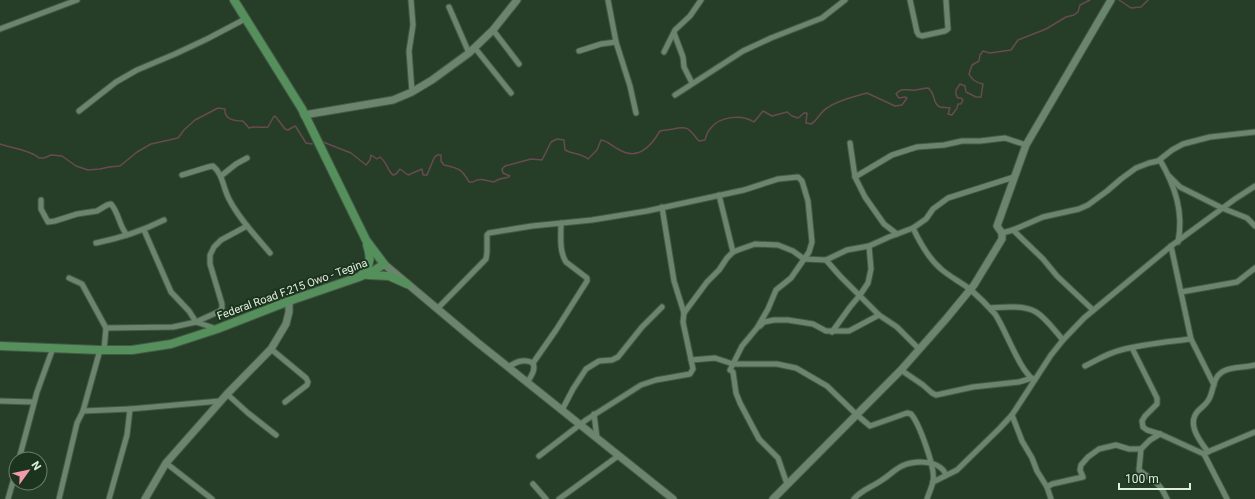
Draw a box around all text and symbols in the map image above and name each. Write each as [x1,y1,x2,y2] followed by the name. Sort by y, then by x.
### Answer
[215,256,369,323] street label: Federal Road F.215 Owo - Tegina
[8,451,48,491] north arrow
[28,459,44,473] text: N
[1119,465,1190,491] scale bar
[1125,472,1159,486] text: 100 m

